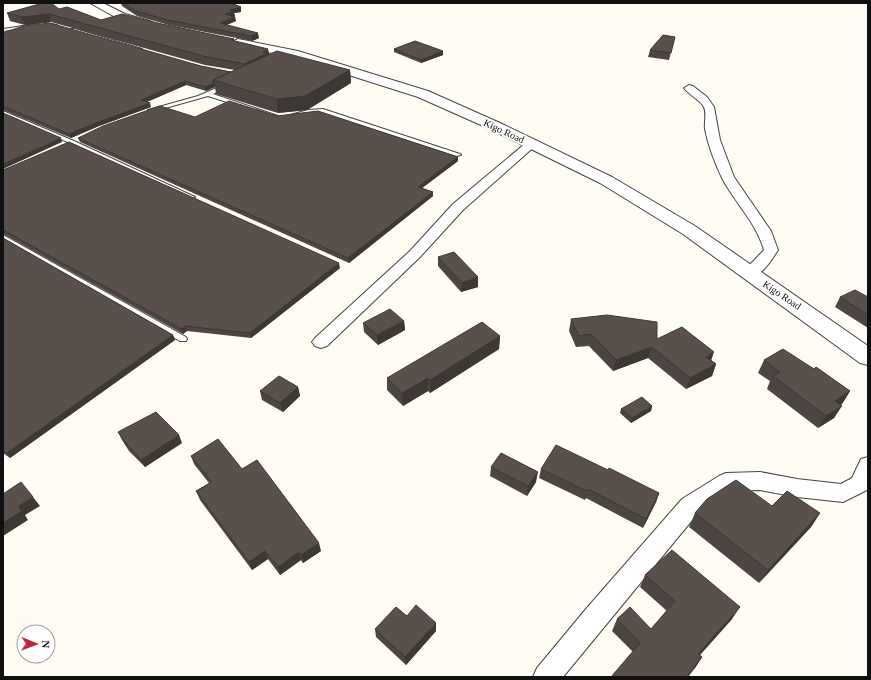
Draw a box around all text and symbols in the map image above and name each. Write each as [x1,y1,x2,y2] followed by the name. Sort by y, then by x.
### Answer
[482,117,526,145] street label: Kigo Road
[761,278,803,312] street label: Kigo Road
[16,624,56,664] north arrow
[40,640,52,648] text: N

